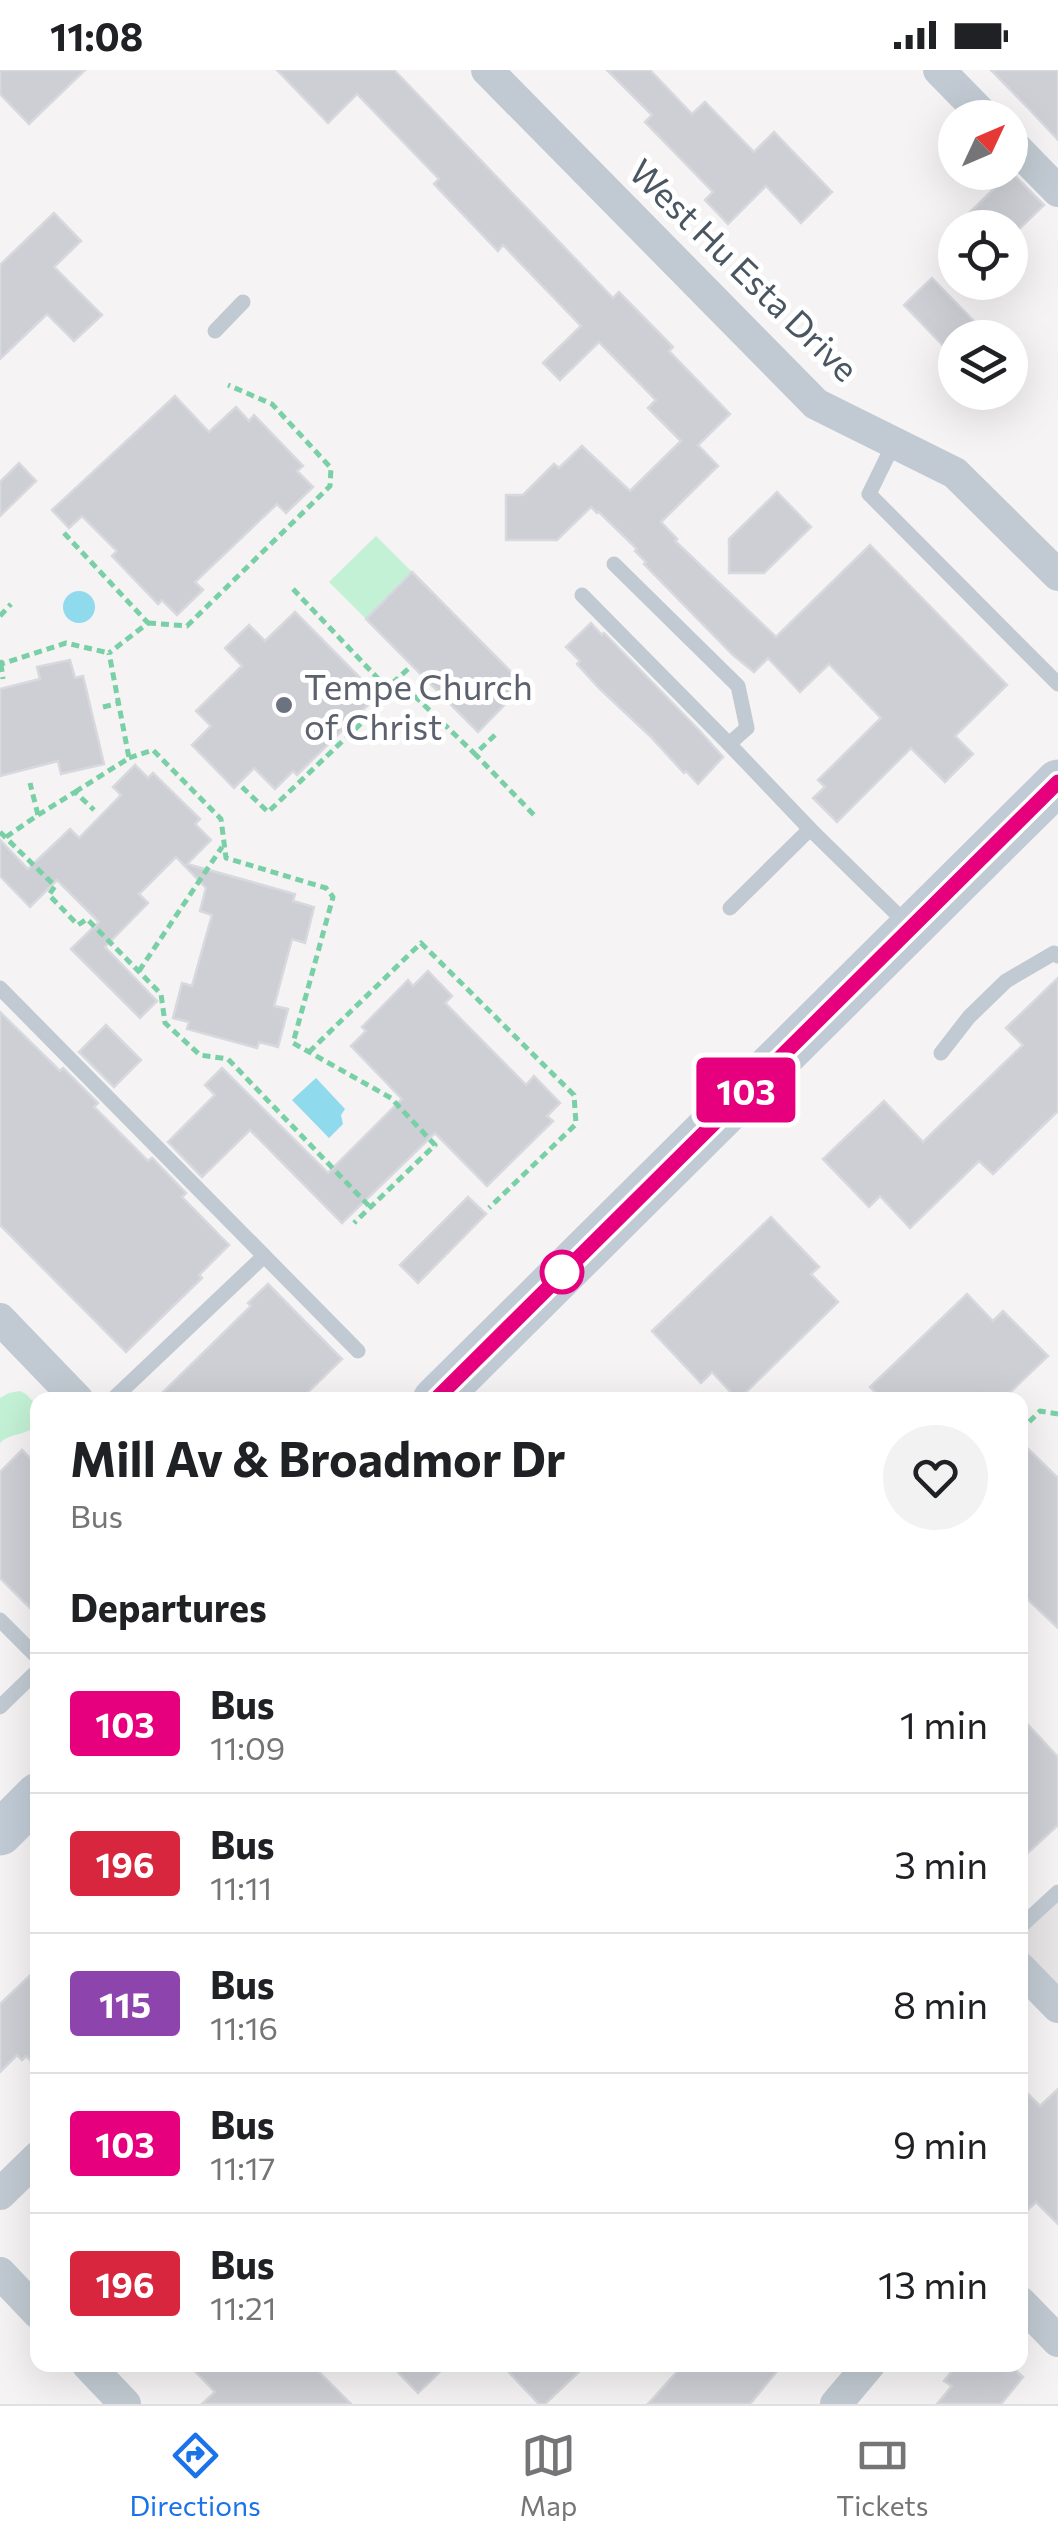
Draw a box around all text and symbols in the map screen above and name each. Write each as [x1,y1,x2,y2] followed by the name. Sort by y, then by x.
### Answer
[50,12,143,59] text: 11:08
[938,100,1028,190] north arrow
[938,100,1028,410] map controls
[622,149,868,389] street label: West Hu Esta Drive
[938,210,1028,300] button: locate
[938,320,1028,410] button: layers
[304,664,533,747] place label: Tempe Church of Christ
[273,694,295,716] marker: Tempe Church of Christ
[688,1058,804,1122] line badge: 103
[716,1069,776,1112] text: 103
[541,1251,583,1293] unlabelled marker
[883,1425,988,1530] button: heart
[70,1428,566,1487] text: Mill Av & Broadmor Dr
[70,1495,123,1535] text: Bus
[70,1583,267,1630] text: Departures
[210,1680,275,1727] text: Bus
[900,1700,988,1747] text: 1 min
[95,1702,155,1745] text: 103
[210,1727,285,1767] text: 11:09
[210,1820,275,1867] text: Bus
[894,1840,988,1887] text: 3 min
[95,1842,155,1885] text: 196
[210,1867,272,1907] text: 11:11
[210,1960,275,2007] text: Bus
[893,1980,988,2027] text: 8 min
[99,1982,151,2025] text: 115
[210,2007,278,2047] text: 11:16
[210,2100,275,2147] text: Bus
[893,2120,988,2167] text: 9 min
[95,2122,155,2165] text: 103
[210,2147,276,2187] text: 11:17
[210,2240,275,2287] text: Bus
[878,2260,988,2307] text: 13 min
[95,2262,155,2305] text: 196
[210,2287,276,2327] text: 11:21
[129,2428,261,2522] tab: Directions
[520,2428,577,2522] tab: Map
[836,2428,929,2522] tab: Tickets

